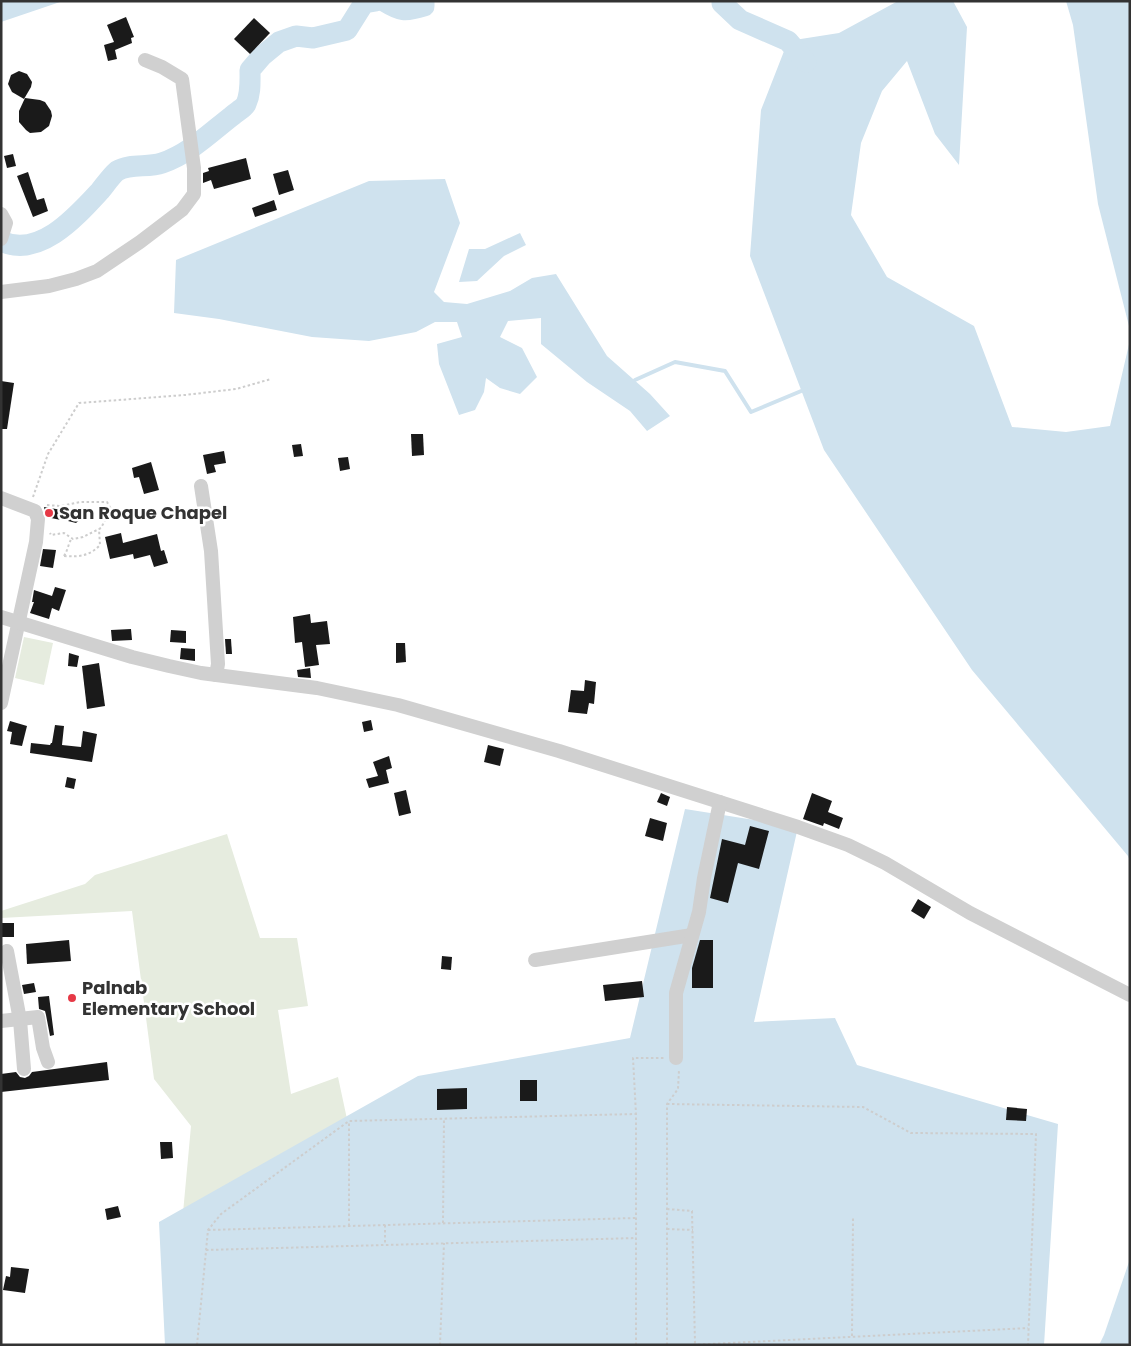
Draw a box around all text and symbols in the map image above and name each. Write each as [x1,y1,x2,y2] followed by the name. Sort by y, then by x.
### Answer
[59,500,227,525] place label: San Roque Chapel
[43,507,55,519] marker: San Roque Chapel
[82,975,255,1021] place label: Palnab Elementary School
[66,992,78,1004] marker: Palnab Elementary School

